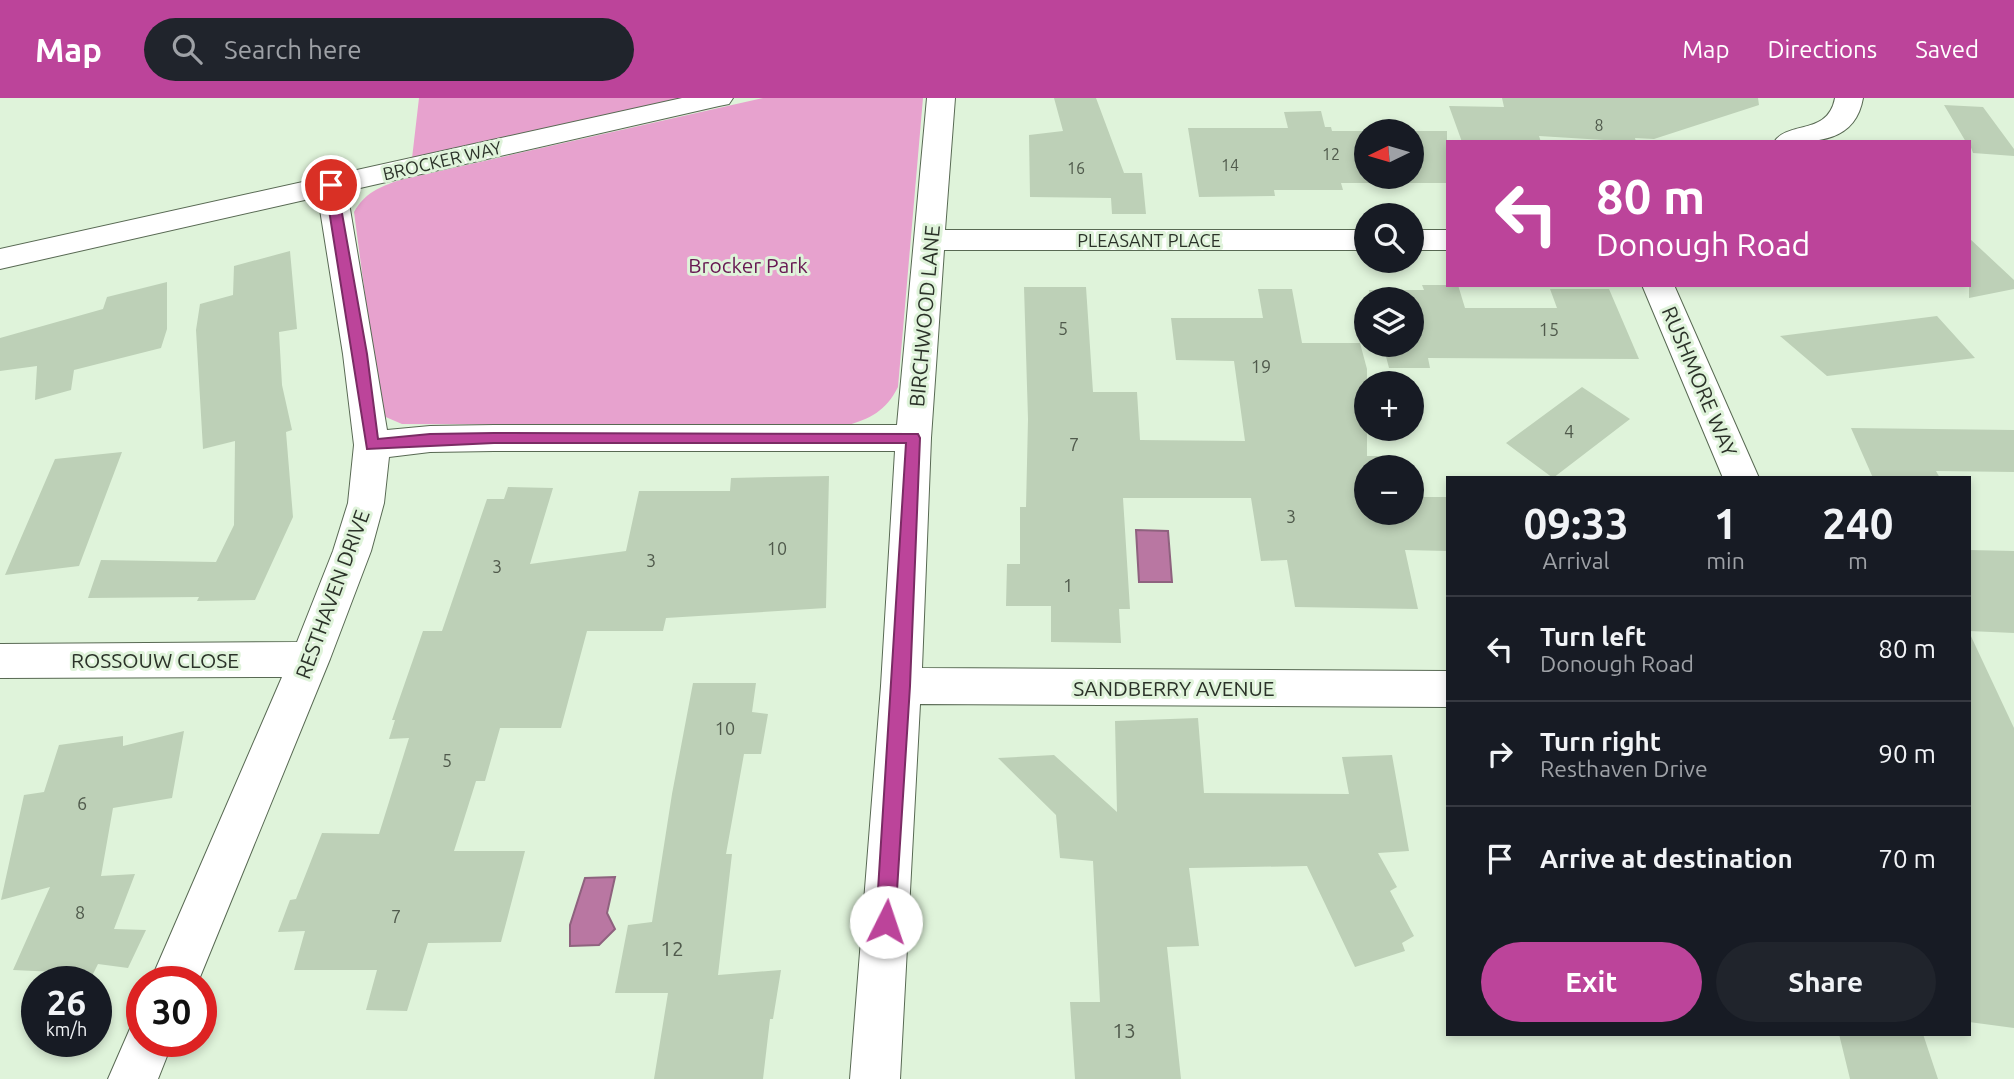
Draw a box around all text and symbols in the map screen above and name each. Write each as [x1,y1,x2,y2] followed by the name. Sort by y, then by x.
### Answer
[144,18,634,81] search box
[168,30,206,68] icon: search
[35,31,102,68] text: Map
[224,35,362,64] text: Search here
[1682,36,1729,63] text: Map
[1767,36,1877,63] text: Directions
[1915,36,1979,63] text: Saved
[1594,116,1604,134] house number: 8
[1354,119,1424,189] north arrow
[1354,119,1424,525] map controls
[381,136,504,183] street label: BROCKER WAY
[1322,145,1340,163] house number: 12
[301,155,361,215] pin
[1221,156,1239,174] house number: 14
[1067,159,1085,177] house number: 16
[312,166,350,204] icon: arrive
[1481,168,1572,259] icon: left
[1596,168,1705,223] text: 80 m
[1354,203,1424,273] button: search
[904,224,944,408] street label: BIRCHWOOD LANE
[1596,226,1810,262] text: Donough Road
[1077,230,1221,250] street label: PLEASANT PLACE
[688,253,808,277] park label: Brocker Park
[1354,287,1424,357] button: layers
[1658,302,1742,460] street label: RUSHMORE WAY
[1058,318,1068,338] house number: 5
[1539,319,1559,339] house number: 15
[1251,356,1271,376] house number: 19
[1354,371,1424,441] button: +
[1564,421,1574,441] house number: 4
[1069,434,1079,454] house number: 7
[1354,455,1424,525] button: −
[1524,500,1629,547] text: 09:33
[1714,500,1737,547] text: 1
[1822,500,1893,547] text: 240
[290,506,374,682] street label: RESTHAVEN DRIVE
[1286,506,1296,526] house number: 3
[767,538,787,558] house number: 10
[1543,548,1610,573] text: Arrival
[1706,548,1745,573] text: min
[1848,548,1868,573] text: m
[646,550,656,570] house number: 3
[492,556,502,576] house number: 3
[1063,575,1073,595] house number: 1
[1540,622,1646,651] text: Turn left
[1481,630,1519,668] icon: left
[1878,634,1936,663] text: 80 m
[71,648,239,672] street label: ROSSOUW CLOSE
[1540,651,1694,676] text: Donough Road
[1073,676,1275,700] street label: SANDBERRY AVENUE
[715,718,735,738] house number: 10
[1540,727,1661,756] text: Turn right
[1481,735,1519,773] icon: right
[1878,739,1936,768] text: 90 m
[442,750,452,770] house number: 5
[1540,756,1708,781] text: Resthaven Drive
[77,793,87,813] house number: 6
[1481,840,1519,878] icon: arrive
[1540,844,1793,873] text: Arrive at destination
[1878,844,1936,873] text: 70 m
[849,885,923,959] position arrow
[75,902,85,922] house number: 8
[391,906,401,926] house number: 7
[660,936,684,960] house number: 12
[1481,942,1702,1022] button: Exit
[1716,942,1936,1022] button: Share
[126,966,217,1057] speed limit sign: 30
[47,982,86,1022] text: 26
[1112,1018,1136,1042] house number: 13
[46,1019,87,1039] text: km/h

